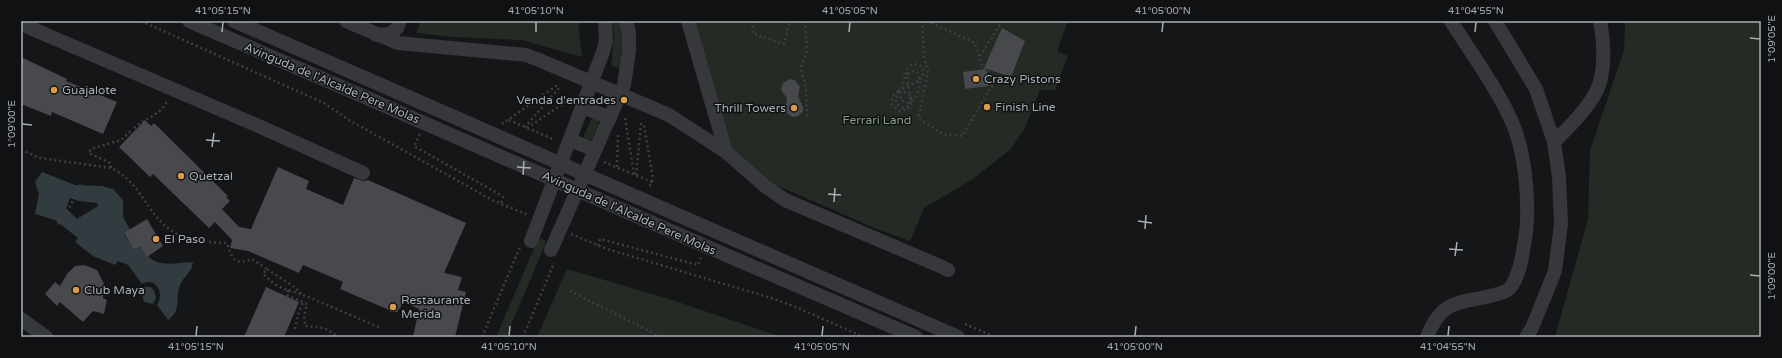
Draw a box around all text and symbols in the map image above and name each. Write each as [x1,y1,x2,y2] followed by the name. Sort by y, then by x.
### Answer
[195,5,251,17] text: 41°05'15"N
[508,5,564,17] text: 41°05'10"N
[822,5,878,17] text: 41°05'05"N
[1135,5,1191,17] text: 41°05'00"N
[1448,5,1504,17] text: 41°04'55"N
[1766,15,1778,63] text: 1°09'05"E
[242,40,422,127] street label: Avinguda de l'Alcalde Pere Molas
[984,72,1061,86] place label: Crazy Pistons
[971,74,981,84] marker: Crazy Pistons
[62,83,117,97] place label: Guajalote
[49,85,59,95] marker: Guajalote
[517,93,616,107] place label: Venda d'entrades
[619,95,629,105] marker: Venda d'entrades
[6,100,18,148] text: 1°09'00"E
[995,100,1056,114] place label: Finish Line
[714,101,786,115] place label: Thrill Towers
[982,102,992,112] marker: Finish Line
[789,103,799,113] marker: Thrill Towers
[843,113,911,127] park label: Ferrari Land
[540,168,719,258] street label: Avinguda de l'Alcalde Pere Molas
[189,169,233,183] place label: Quetzal
[176,171,186,181] marker: Quetzal
[164,232,205,246] place label: El Paso
[151,234,161,244] marker: El Paso
[1766,252,1778,300] text: 1°09'00"E
[84,283,145,297] place label: Club Maya
[71,285,81,295] marker: Club Maya
[401,293,471,321] place label: Restaurante Merida
[388,302,398,312] marker: Restaurante Merida
[168,341,224,353] text: 41°05'15"N
[481,341,537,353] text: 41°05'10"N
[794,341,850,353] text: 41°05'05"N
[1107,341,1163,353] text: 41°05'00"N
[1420,341,1476,353] text: 41°04'55"N

